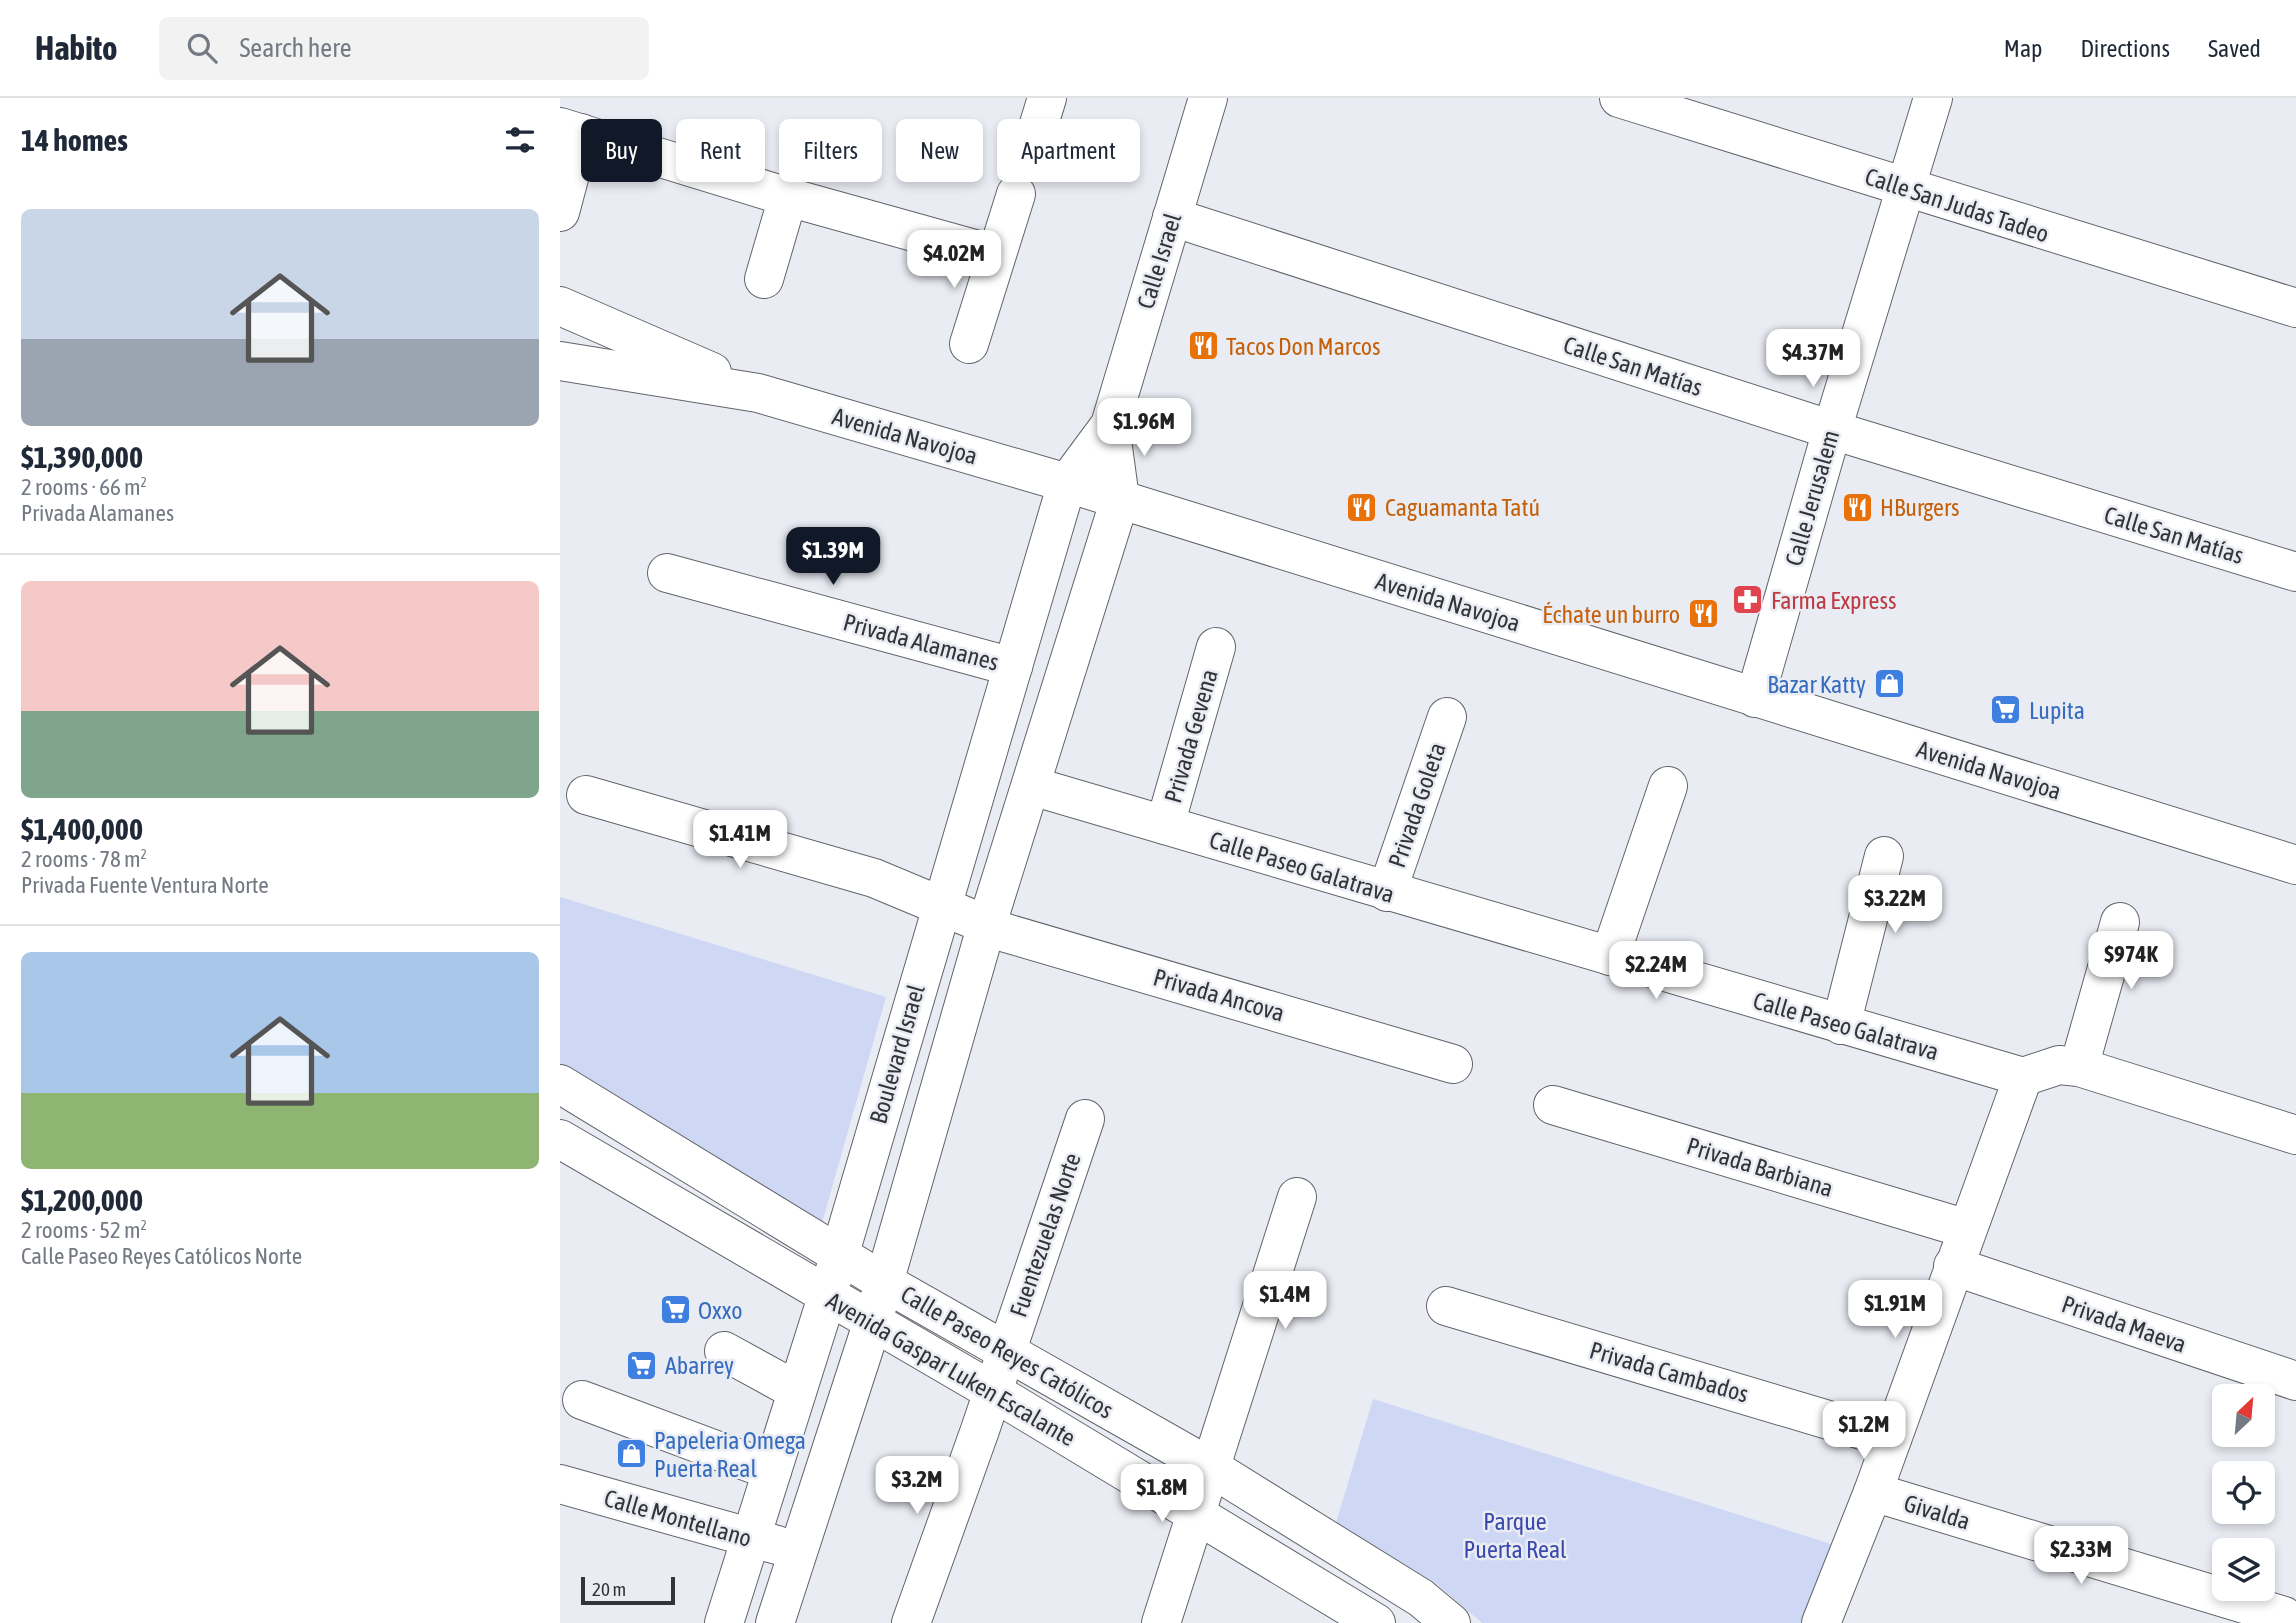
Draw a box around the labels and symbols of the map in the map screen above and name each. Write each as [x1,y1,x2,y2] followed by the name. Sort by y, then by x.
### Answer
[1862,163,2052,247] street label: Calle San Judas Tadeo
[1132,209,1186,312] street label: Calle Israel
[897,230,1011,290] pin: $4.02M
[1186,329,1220,363] restaurant icon: Tacos Don Marcos
[1756,330,1870,389] pin: $4.37M
[1560,331,1706,401] street label: Calle San Matías
[1226,333,1381,360] place label: Tacos Don Marcos
[1087,398,1201,458] pin: $1.96M
[829,402,981,470] street label: Avenida Navojoa
[1780,427,1844,569] street label: Calle Jerusalem
[1345,490,1379,524] restaurant icon: Caguamanta Tatú
[1840,490,1874,524] restaurant icon: HBurgers
[1385,494,1540,521] place label: Caguamanta Tatú
[1880,494,1960,521] place label: HBurgers
[2101,501,2247,569] street label: Calle San Matías
[776,528,890,587] pin: $1.39M
[1373,567,1523,637] street label: Avenida Navojoa
[1731,583,1765,617] pharmacy icon: Farma Express
[1771,587,1896,614] place label: Farma Express
[1686,597,1720,631] restaurant icon: Échate un burro
[1542,601,1680,628] place label: Échate un burro
[840,608,1002,676] street label: Privada Alamanes
[1159,666,1223,806] street label: Privada Gevena
[1872,667,1906,701] shop icon: Bazar Katty
[1767,671,1866,698] place label: Bazar Katty
[1989,693,2023,727] supermarket icon: Lupita
[2029,697,2085,724] place label: Lupita
[1914,735,2064,805] street label: Avenida Navojoa
[1383,739,1451,871] street label: Privada Goleta
[683,810,797,870] pin: $1.41M
[1206,826,1398,908] street label: Calle Paseo Galatrava
[1838,876,1952,935] pin: $3.22M
[2082,932,2180,991] pin: $974K
[1599,942,1713,1001] pin: $2.24M
[1150,963,1288,1027] street label: Privada Ancova
[864,981,930,1127] street label: Boulevard Israel
[1750,987,1942,1065] street label: Calle Paseo Galatrava
[1684,1132,1836,1202] street label: Privada Barbiana
[1004,1150,1086,1320] street label: Fuentezuelas Norte
[1236,1272,1334,1331] pin: $1.4M
[896,1280,1118,1424] street label: Calle Paseo Reyes Católicos
[1838,1280,1952,1340] pin: $1.91M
[822,1287,1080,1451] street label: Avenida Gaspar Luken Escalante
[2058,1290,2190,1358] street label: Privada Maeva
[658,1293,692,1327] supermarket icon: Oxxo
[698,1297,742,1324] place label: Oxxo
[1587,1336,1751,1408] street label: Privada Cambados
[625,1348,659,1382] supermarket icon: Abarrey
[665,1352,734,1379] place label: Abarrey
[2212,1384,2275,1447] north arrow
[1815,1402,1913,1461] pin: $1.2M
[654,1427,806,1482] place label: Papeleria Omega Puerta Real
[614,1437,648,1471] shop icon: Papeleria Omega Puerta Real
[868,1456,966,1516] pin: $3.2M
[1113,1464,1211,1524] pin: $1.8M
[601,1484,755,1552] street label: Calle Montellano
[1901,1489,1973,1535] street label: Givalda
[1464,1508,1567,1563] park label: Parque Puerta Real
[2024,1526,2138,1586] pin: $2.33M
[581,1574,676,1606] scale bar

